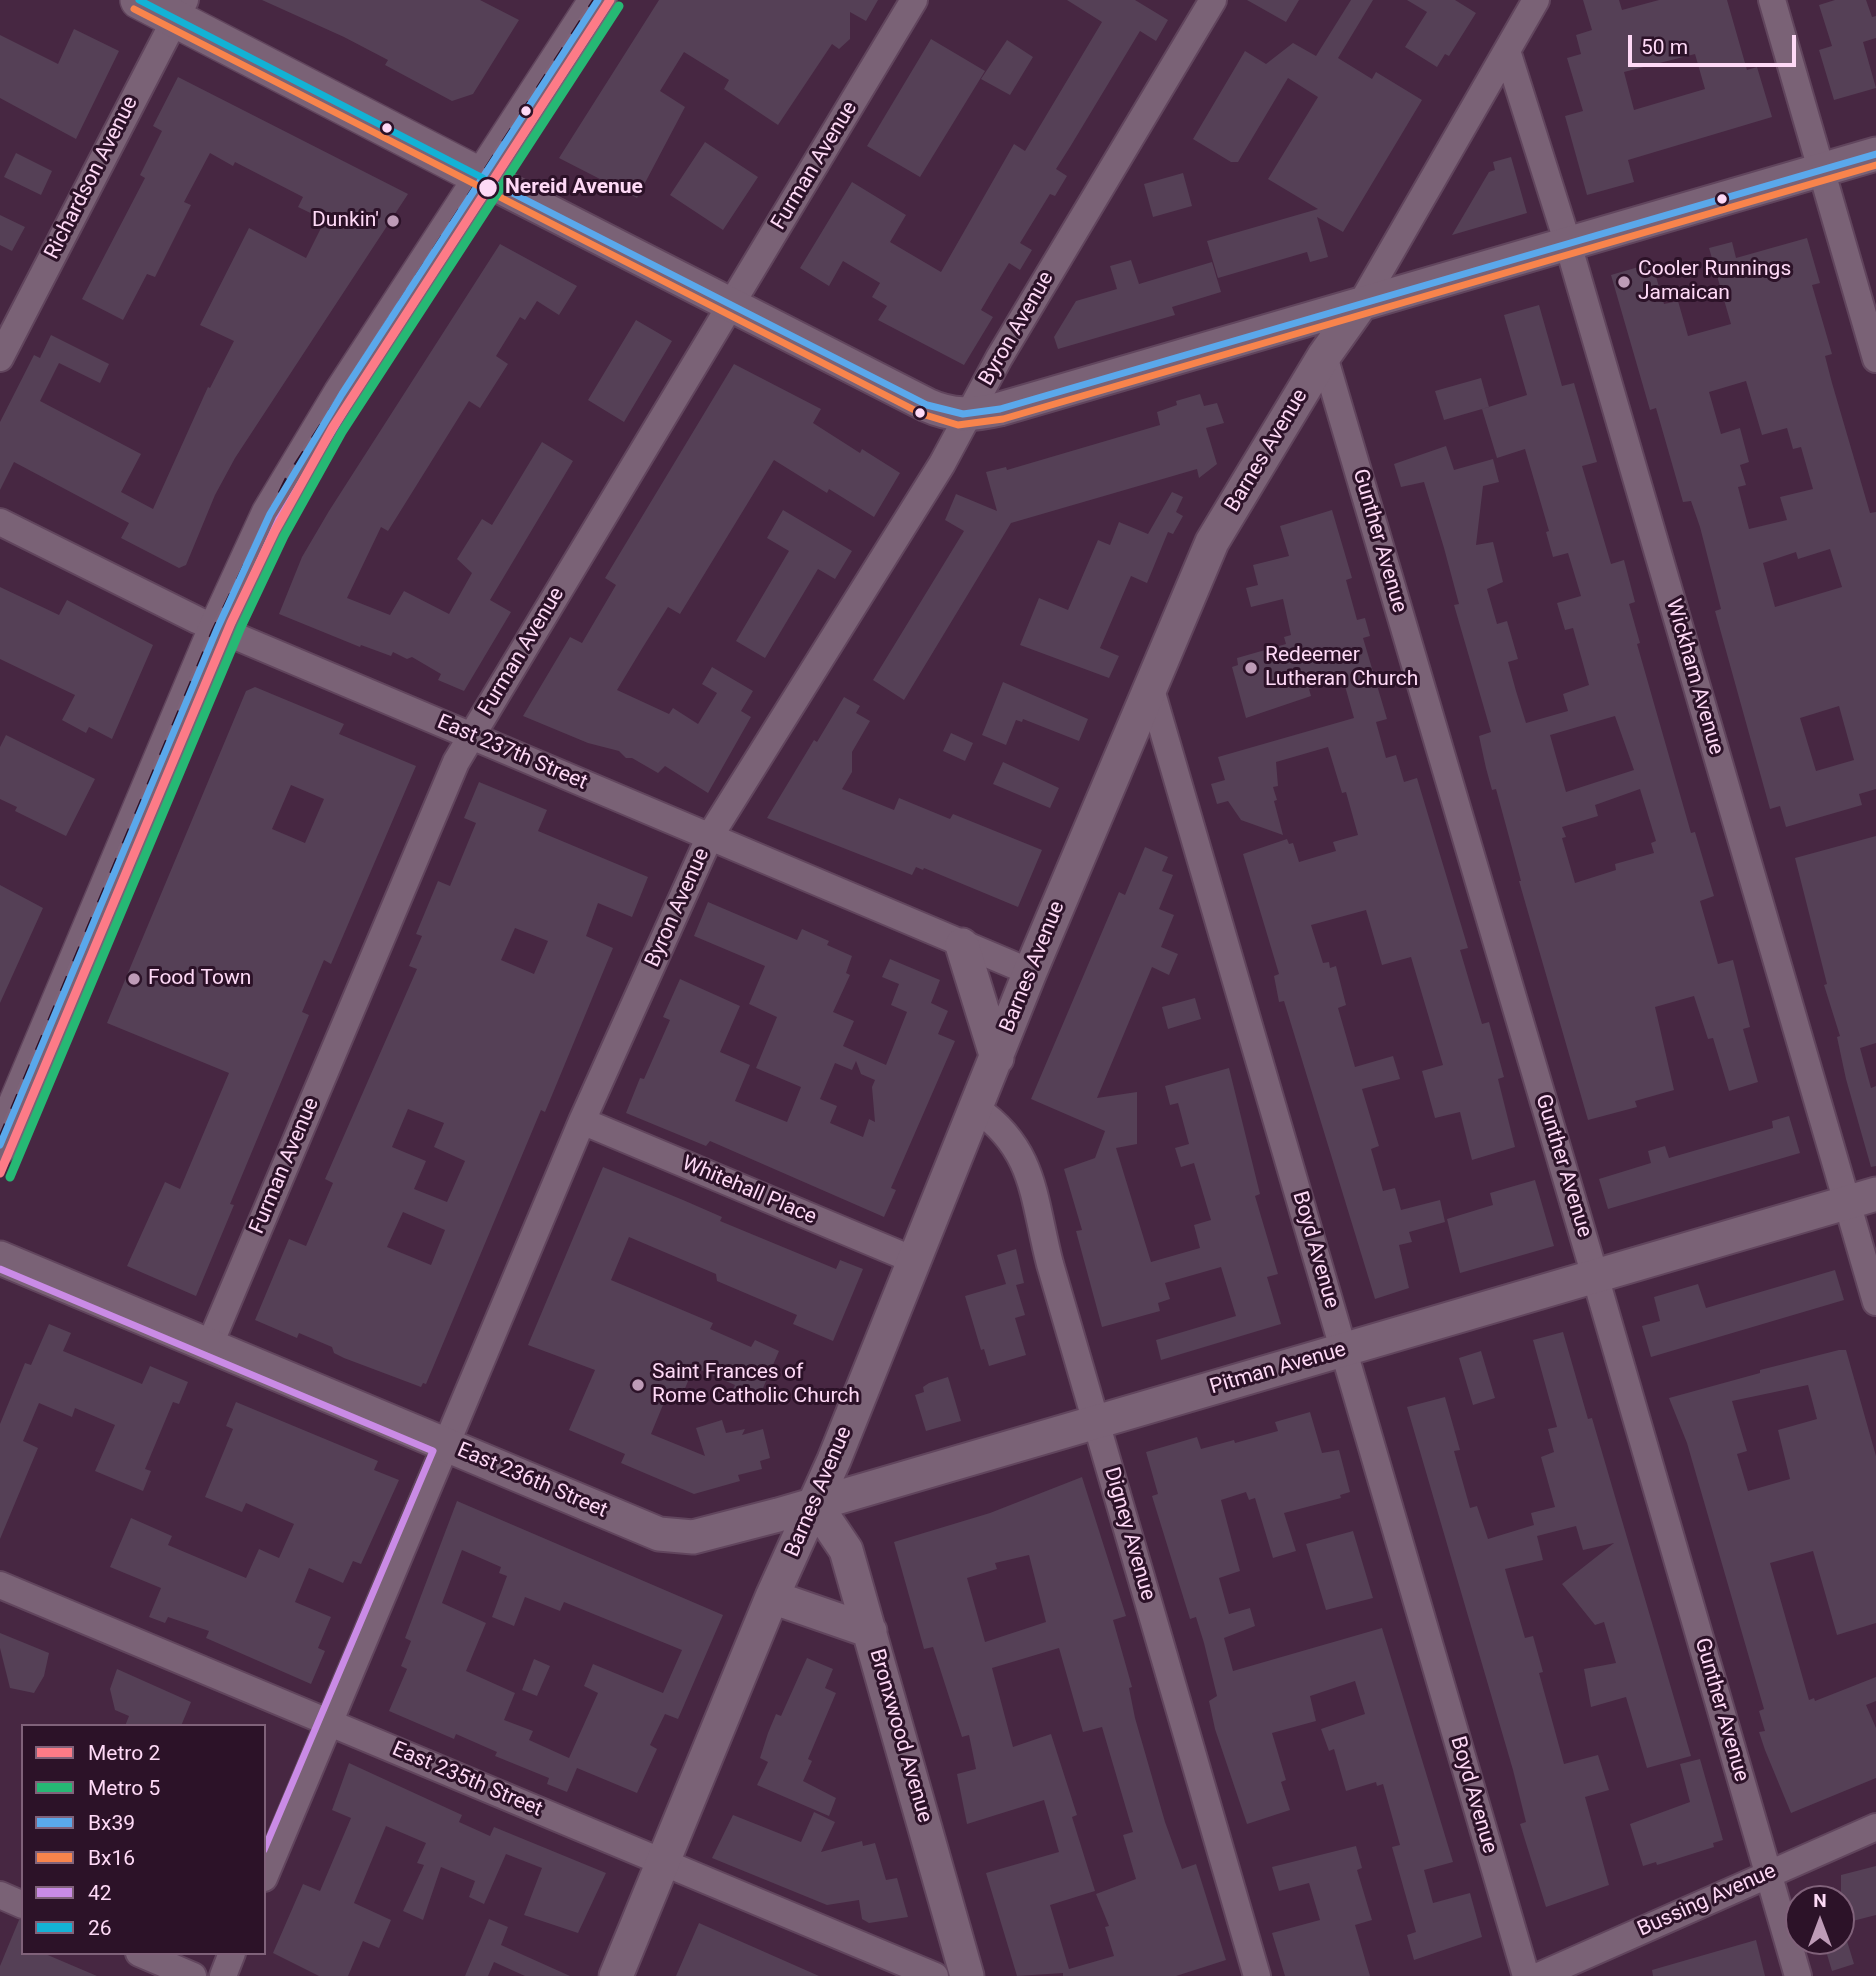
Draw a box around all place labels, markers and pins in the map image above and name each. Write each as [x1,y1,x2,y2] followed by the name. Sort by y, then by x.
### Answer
[519,104,533,118] unlabelled marker
[380,121,394,135] unlabelled marker
[505,175,643,201] place label: Nereid Avenue
[477,177,499,199] marker: Nereid Avenue
[1715,192,1729,206] unlabelled marker
[312,208,379,234] place label: Dunkin'
[385,213,401,229] marker: Dunkin'
[1638,257,1791,307] place label: Cooler Runnings Jamaican
[1616,274,1632,290] marker: Cooler Runnings Jamaican
[913,406,927,420] unlabelled marker
[1265,643,1418,693] place label: Redeemer Lutheran Church
[1243,660,1259,676] marker: Redeemer Lutheran Church
[148,966,251,992] place label: Food Town
[126,971,142,987] marker: Food Town
[652,1360,860,1410] place label: Saint Frances of Rome Catholic Church
[630,1377,646,1393] marker: Saint Frances of Rome Catholic Church

